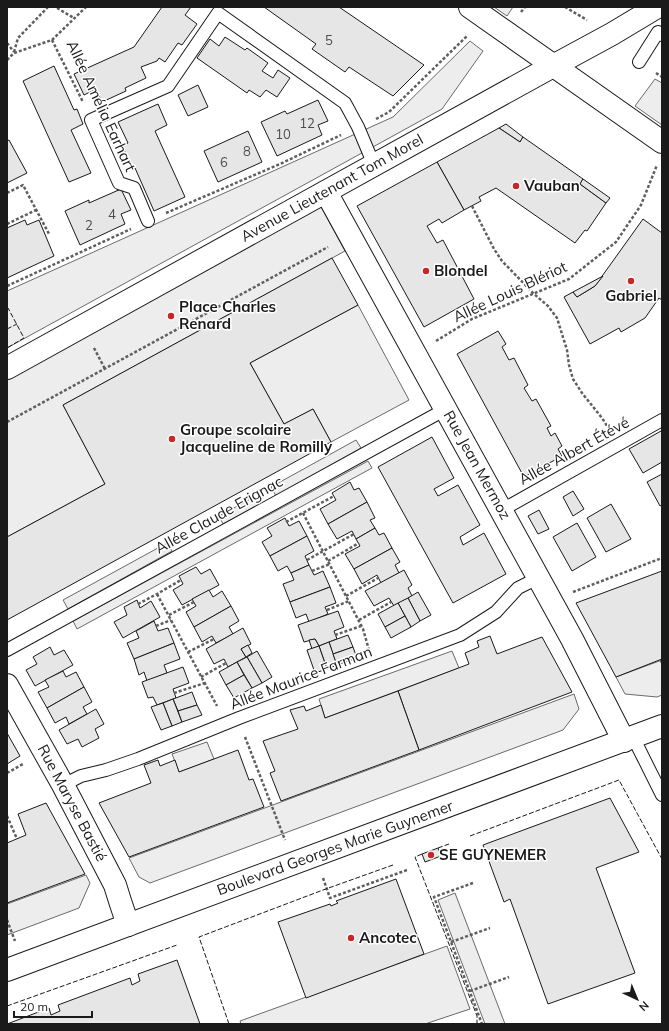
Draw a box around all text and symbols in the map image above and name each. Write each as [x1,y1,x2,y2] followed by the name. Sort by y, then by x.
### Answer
[325,32,333,48] house number: 5
[63,37,140,175] street label: Allée Amélia Earhart
[299,115,315,131] house number: 12
[275,126,291,142] house number: 10
[237,129,426,246] street label: Avenue Lieutenant Tom Morel
[243,143,251,159] house number: 8
[220,154,228,170] house number: 6
[523,176,580,195] place label: Vauban
[511,181,521,191] marker: Vauban
[108,206,116,222] house number: 4
[85,217,93,233] house number: 2
[450,257,570,326] street label: Allée Louis Blériot
[434,261,488,280] place label: Blondel
[421,266,431,276] marker: Blondel
[626,276,636,286] marker: Gabriel
[605,286,657,305] place label: Gabriel
[179,297,276,333] place label: Place Charles Renard
[166,311,176,321] marker: Place Charles Renard
[440,407,515,523] street label: Rue Jean Mermoz
[515,412,632,489] street label: Allée Albert Étévé
[180,420,333,456] place label: Groupe scolaire Jacqueline de Romilly
[167,434,177,444] marker: Groupe scolaire Jacqueline de Romilly
[152,472,286,558] street label: Allée Claude Erignac
[227,642,375,713] street label: Allée Maurice Farman
[34,741,111,865] street label: Rue Maryse Bastié
[214,796,456,899] street label: Boulevard Georges Marie Guynemer
[439,845,547,864] place label: SE GUYNEMER
[426,850,436,860] marker: SE GUYNEMER
[359,928,417,947] place label: Ancotec
[346,933,356,943] marker: Ancotec
[617,979,657,1019] north arrow
[14,993,92,1019] scale bar
[636,998,652,1014] text: N
[20,999,48,1014] text: 20 m

